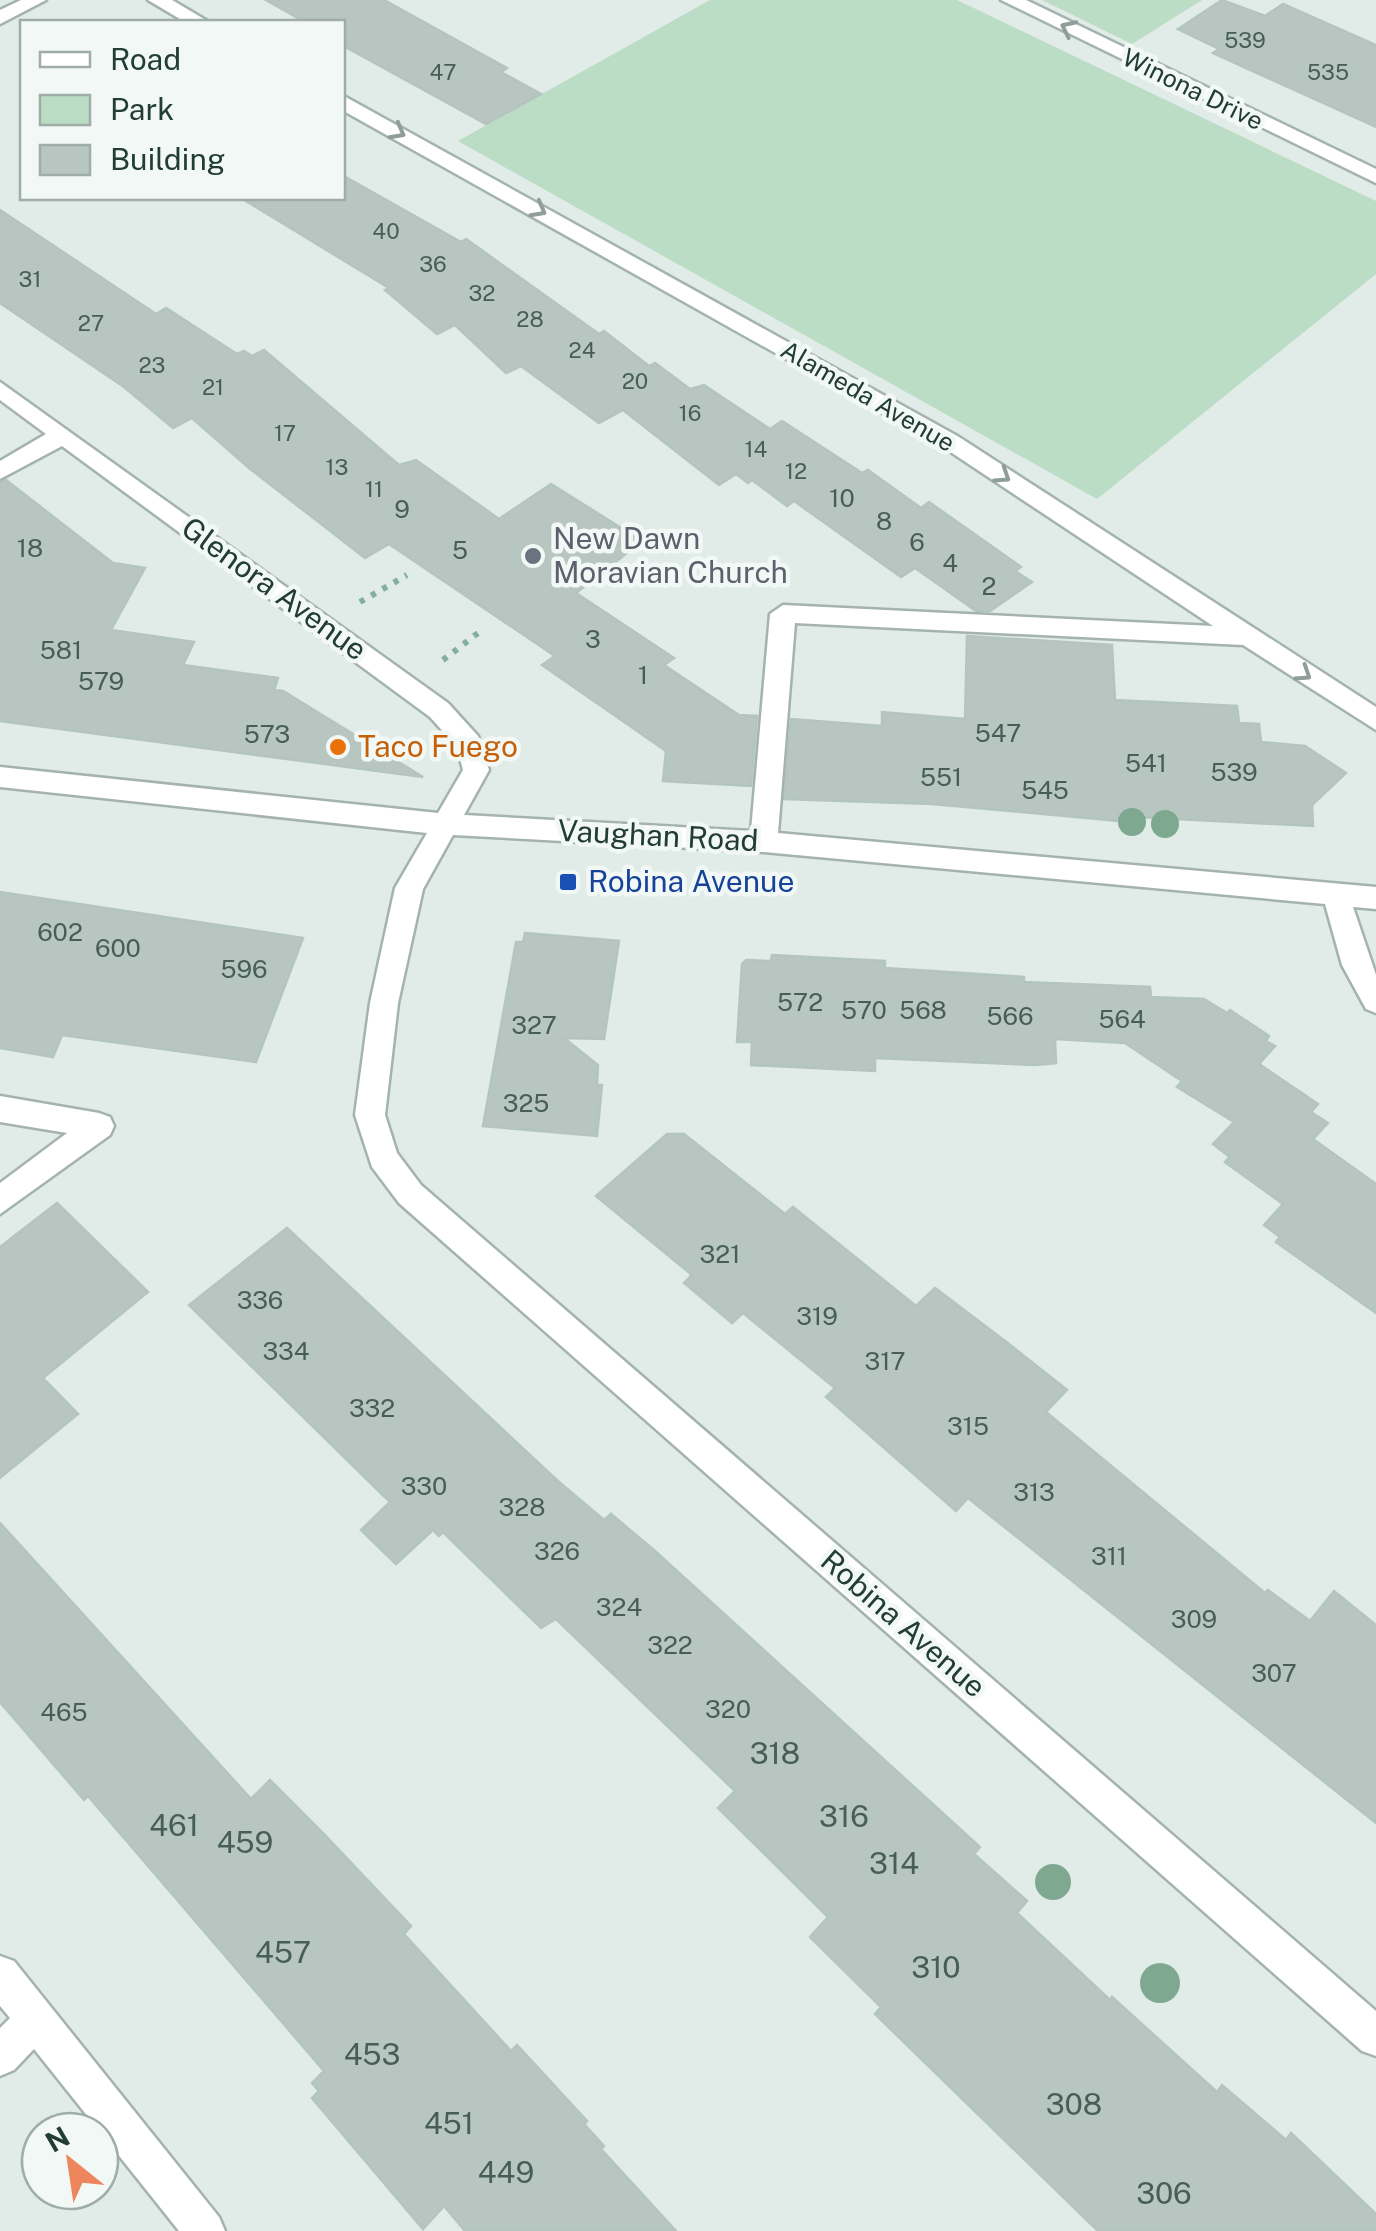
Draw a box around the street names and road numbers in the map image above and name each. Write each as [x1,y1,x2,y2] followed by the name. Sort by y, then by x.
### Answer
[1118,42,1268,136] street label: Winona Drive
[776,334,960,458] street label: Alameda Avenue
[175,509,374,667] street label: Glenora Avenue
[557,812,759,858] street label: Vaughan Road
[814,1542,993,1705] street label: Robina Avenue

